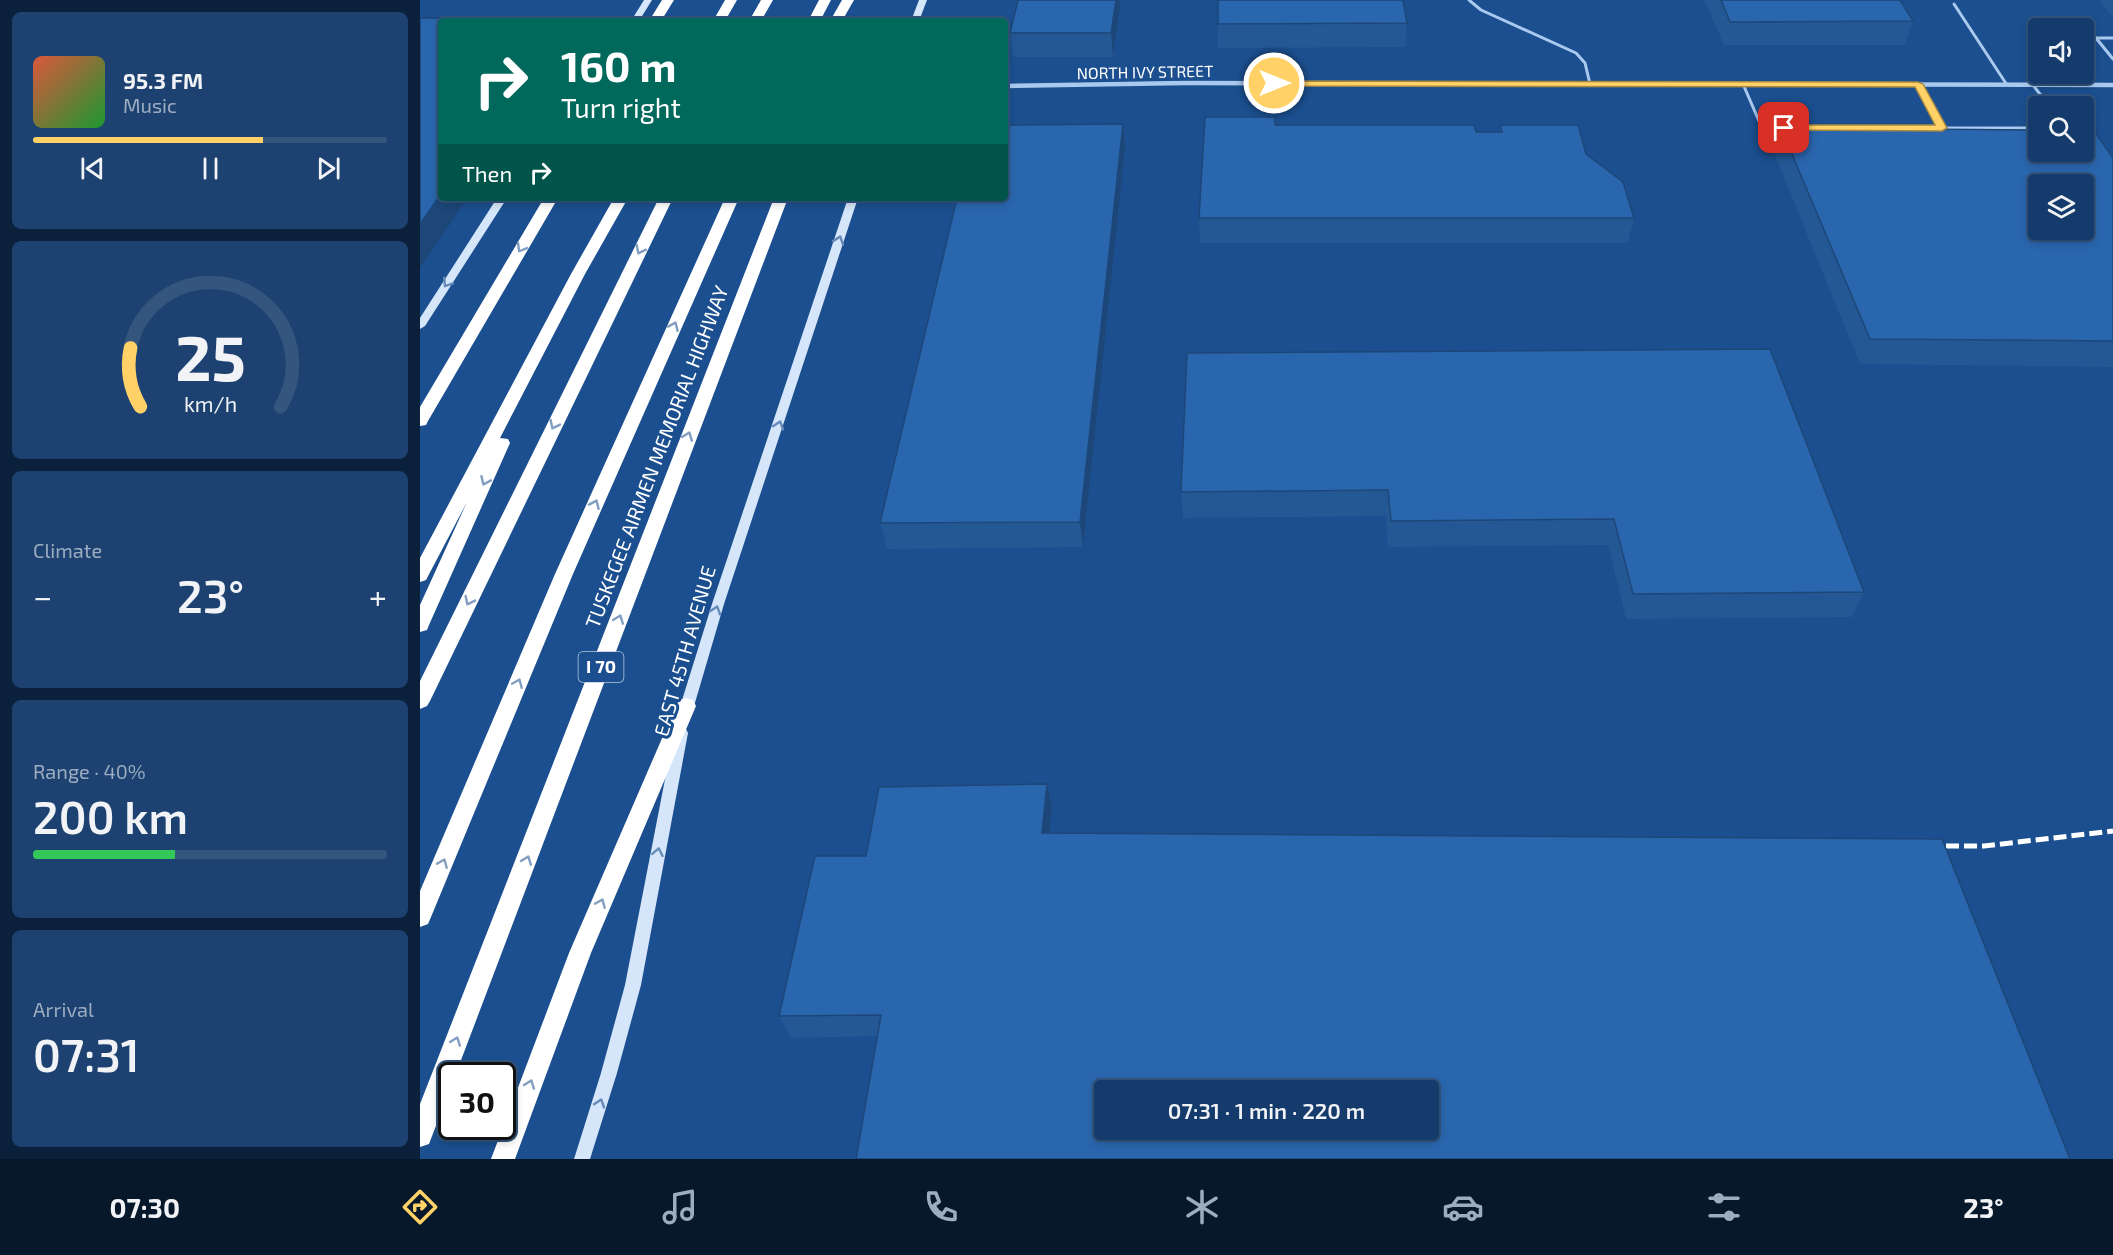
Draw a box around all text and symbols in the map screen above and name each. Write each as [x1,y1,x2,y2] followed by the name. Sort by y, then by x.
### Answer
[2028,18,2094,240] map controls
[2028,18,2094,84] button: sound
[561,40,677,90] text: 160 m
[462,42,540,120] icon: right
[1242,51,1306,115] position arrow
[1076,61,1214,82] street label: NORTH IVY STREET
[123,67,203,93] text: 95.3 FM
[561,91,681,123] text: Turn right
[123,93,177,117] text: Music
[2028,96,2094,162] button: search
[1758,102,1809,153] pin
[1767,111,1800,144] icon: arrive
[76,152,109,185] icon: previous
[194,152,227,185] icon: pause
[312,152,345,185] icon: next
[524,156,557,189] icon: right
[462,160,512,186] text: Then
[2028,174,2094,240] button: layers
[832,235,844,246] one-way arrow
[517,242,529,252] one-way arrow
[636,244,647,255] one-way arrow
[443,277,455,287] one-way arrow
[579,281,733,631] street label: TUSKEGEE AIRMEN MEMORIAL HIGHWAY
[175,319,245,394] text: 25
[667,321,679,332] one-way arrow
[183,392,237,417] text: km/h
[549,419,561,430] one-way arrow
[771,420,784,431] one-way arrow
[681,431,694,442] one-way arrow
[480,474,492,485] one-way arrow
[588,499,600,510] one-way arrow
[33,538,102,562] text: Climate
[648,563,720,739] street label: EAST 45TH AVENUE
[177,568,244,622] text: 23°
[33,576,52,616] text: −
[369,576,387,616] text: +
[464,594,476,605] one-way arrow
[709,605,721,616] one-way arrow
[612,614,624,625] one-way arrow
[578,652,624,682] road number: I 70
[511,678,523,689] one-way arrow
[33,759,146,783] text: Range · 40%
[33,789,188,843] text: 200 km
[651,848,664,858] one-way arrow
[520,855,532,866] one-way arrow
[436,858,448,869] one-way arrow
[594,898,606,909] one-way arrow
[33,997,94,1021] text: Arrival
[33,1027,140,1081] text: 07:31
[449,1037,462,1047] one-way arrow
[438,1062,516,1140] speed limit sign: 30
[523,1079,536,1090] one-way arrow
[1168,1097,1365,1123] text: 07:31 · 1 min · 220 m
[592,1098,605,1109] one-way arrow
[399,1186,441,1228] icon: directions
[659,1186,701,1228] icon: music
[920,1186,962,1228] icon: phone
[1181,1186,1223,1228] icon: climate
[1442,1186,1484,1228] icon: car
[1703,1186,1745,1228] icon: filters
[109,1191,180,1223] text: 07:30
[1963,1191,2004,1223] text: 23°

